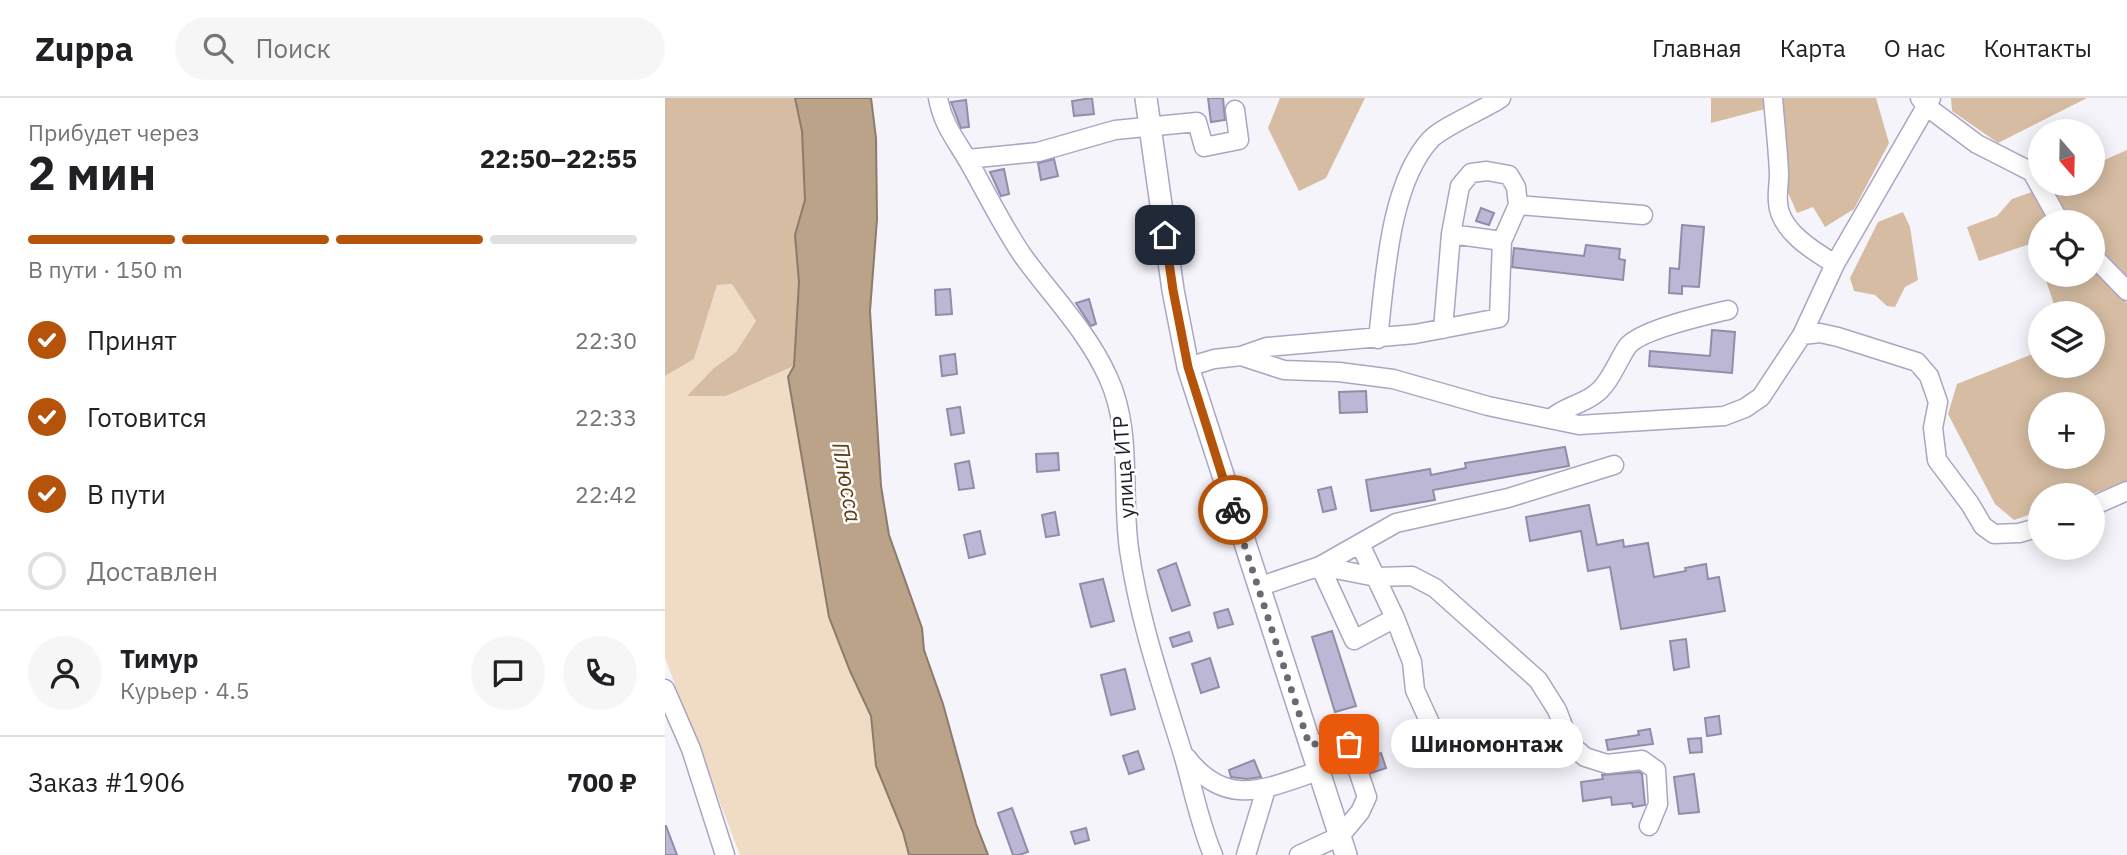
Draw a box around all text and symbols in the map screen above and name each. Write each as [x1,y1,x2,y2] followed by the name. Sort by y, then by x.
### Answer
[175,17,665,80] search box
[35,27,133,70] text: Zuppa
[199,29,237,67] icon: search
[255,31,331,65] text: Поиск
[1652,32,1742,64] text: Главная
[1780,32,1846,64] text: Карта
[1884,32,1945,64] text: О нас
[1983,32,2092,64] text: Контакты
[28,117,200,147] text: Прибудет через
[2028,119,2105,196] north arrow
[2028,119,2105,560] map controls
[480,141,637,175] text: 22:50–22:55
[28,143,156,203] text: 2 мин
[1135,205,1195,265] pin
[2028,210,2105,287] button: locate
[1146,216,1184,254] icon: home
[28,254,183,284] text: В пути · 150 m
[2028,301,2105,378] button: layers
[28,321,66,359] icon: check
[87,323,177,357] text: Принят
[575,325,637,355] text: 22:30
[2028,392,2105,469] button: +
[28,398,66,436] icon: check
[87,400,207,434] text: Готовится
[575,402,637,432] text: 22:33
[1105,415,1141,519] street label: улица ИТР
[826,440,870,524] water label: Плюсса
[28,475,66,513] icon: check
[1198,475,1268,545] courier
[87,477,166,511] text: В пути
[575,479,637,509] text: 22:42
[2028,483,2105,560] button: −
[1214,491,1252,529] icon: bike
[87,554,218,588] text: Доставлен
[28,636,102,710] button: person
[471,636,545,710] button: chat
[563,636,637,710] button: phone
[120,641,199,675] text: Тимур
[120,675,250,705] text: Курьер · 4.5
[1319,714,1379,774] pin
[1391,720,1583,768] callout: Шиномонтаж
[1330,725,1368,763] icon: bag
[1411,728,1563,758] text: Шиномонтаж
[28,765,185,799] text: Заказ #1906
[567,765,637,799] text: 700 ₽

